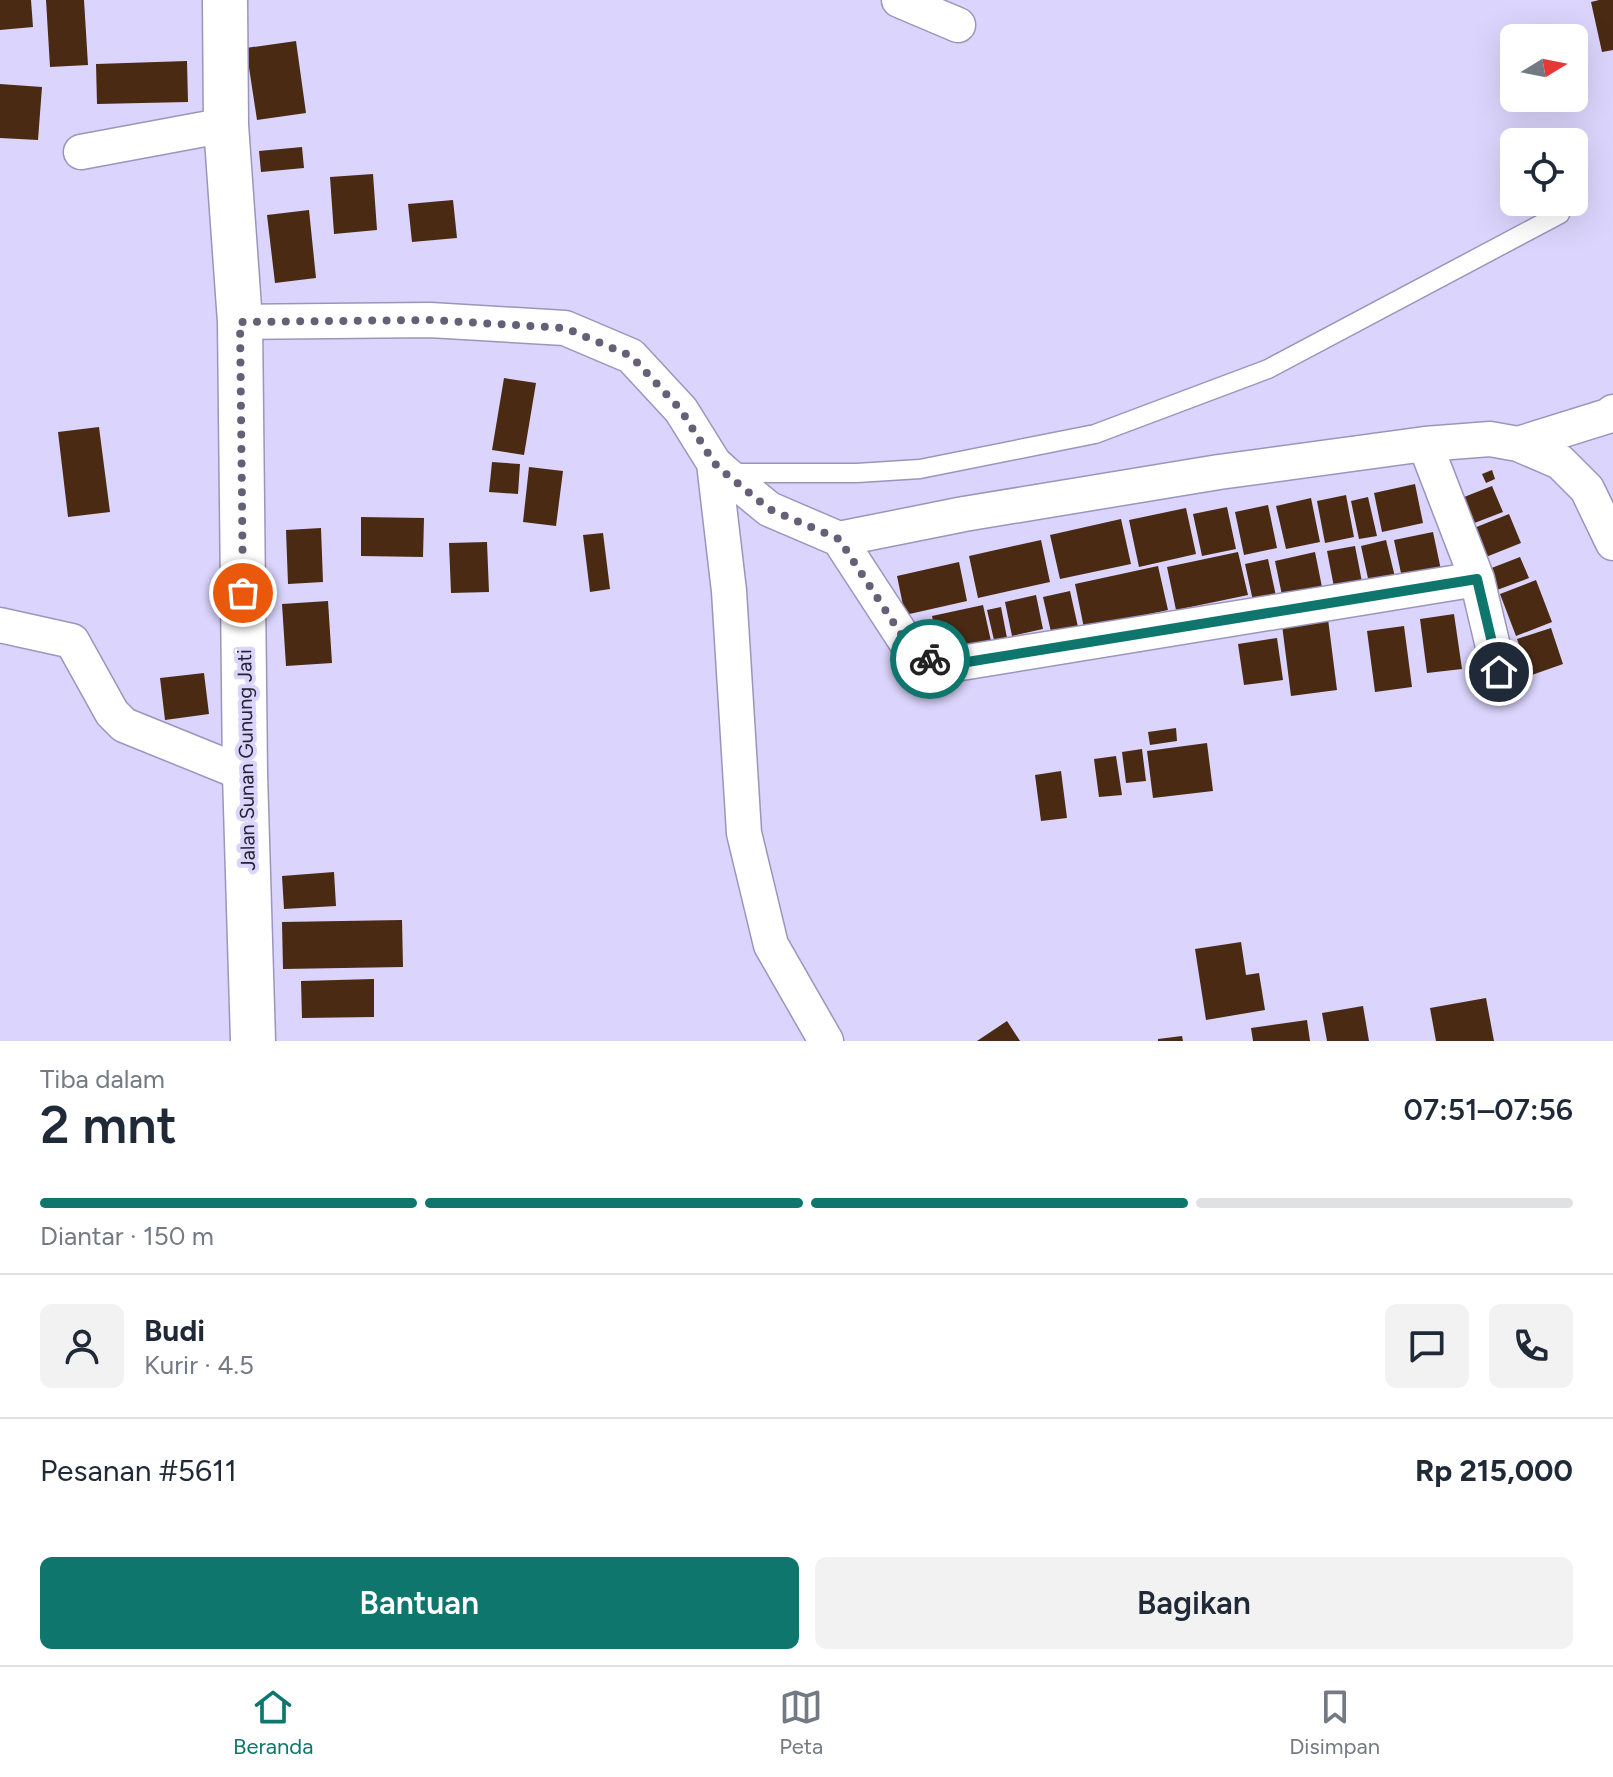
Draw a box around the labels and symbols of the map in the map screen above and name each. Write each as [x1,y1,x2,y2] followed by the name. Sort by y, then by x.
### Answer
[1500,24,1588,112] north arrow
[209,559,277,627] pin
[890,619,970,699] courier
[1465,638,1533,706] pin
[232,649,260,871] street label: Jalan Sunan Gunung Jati

